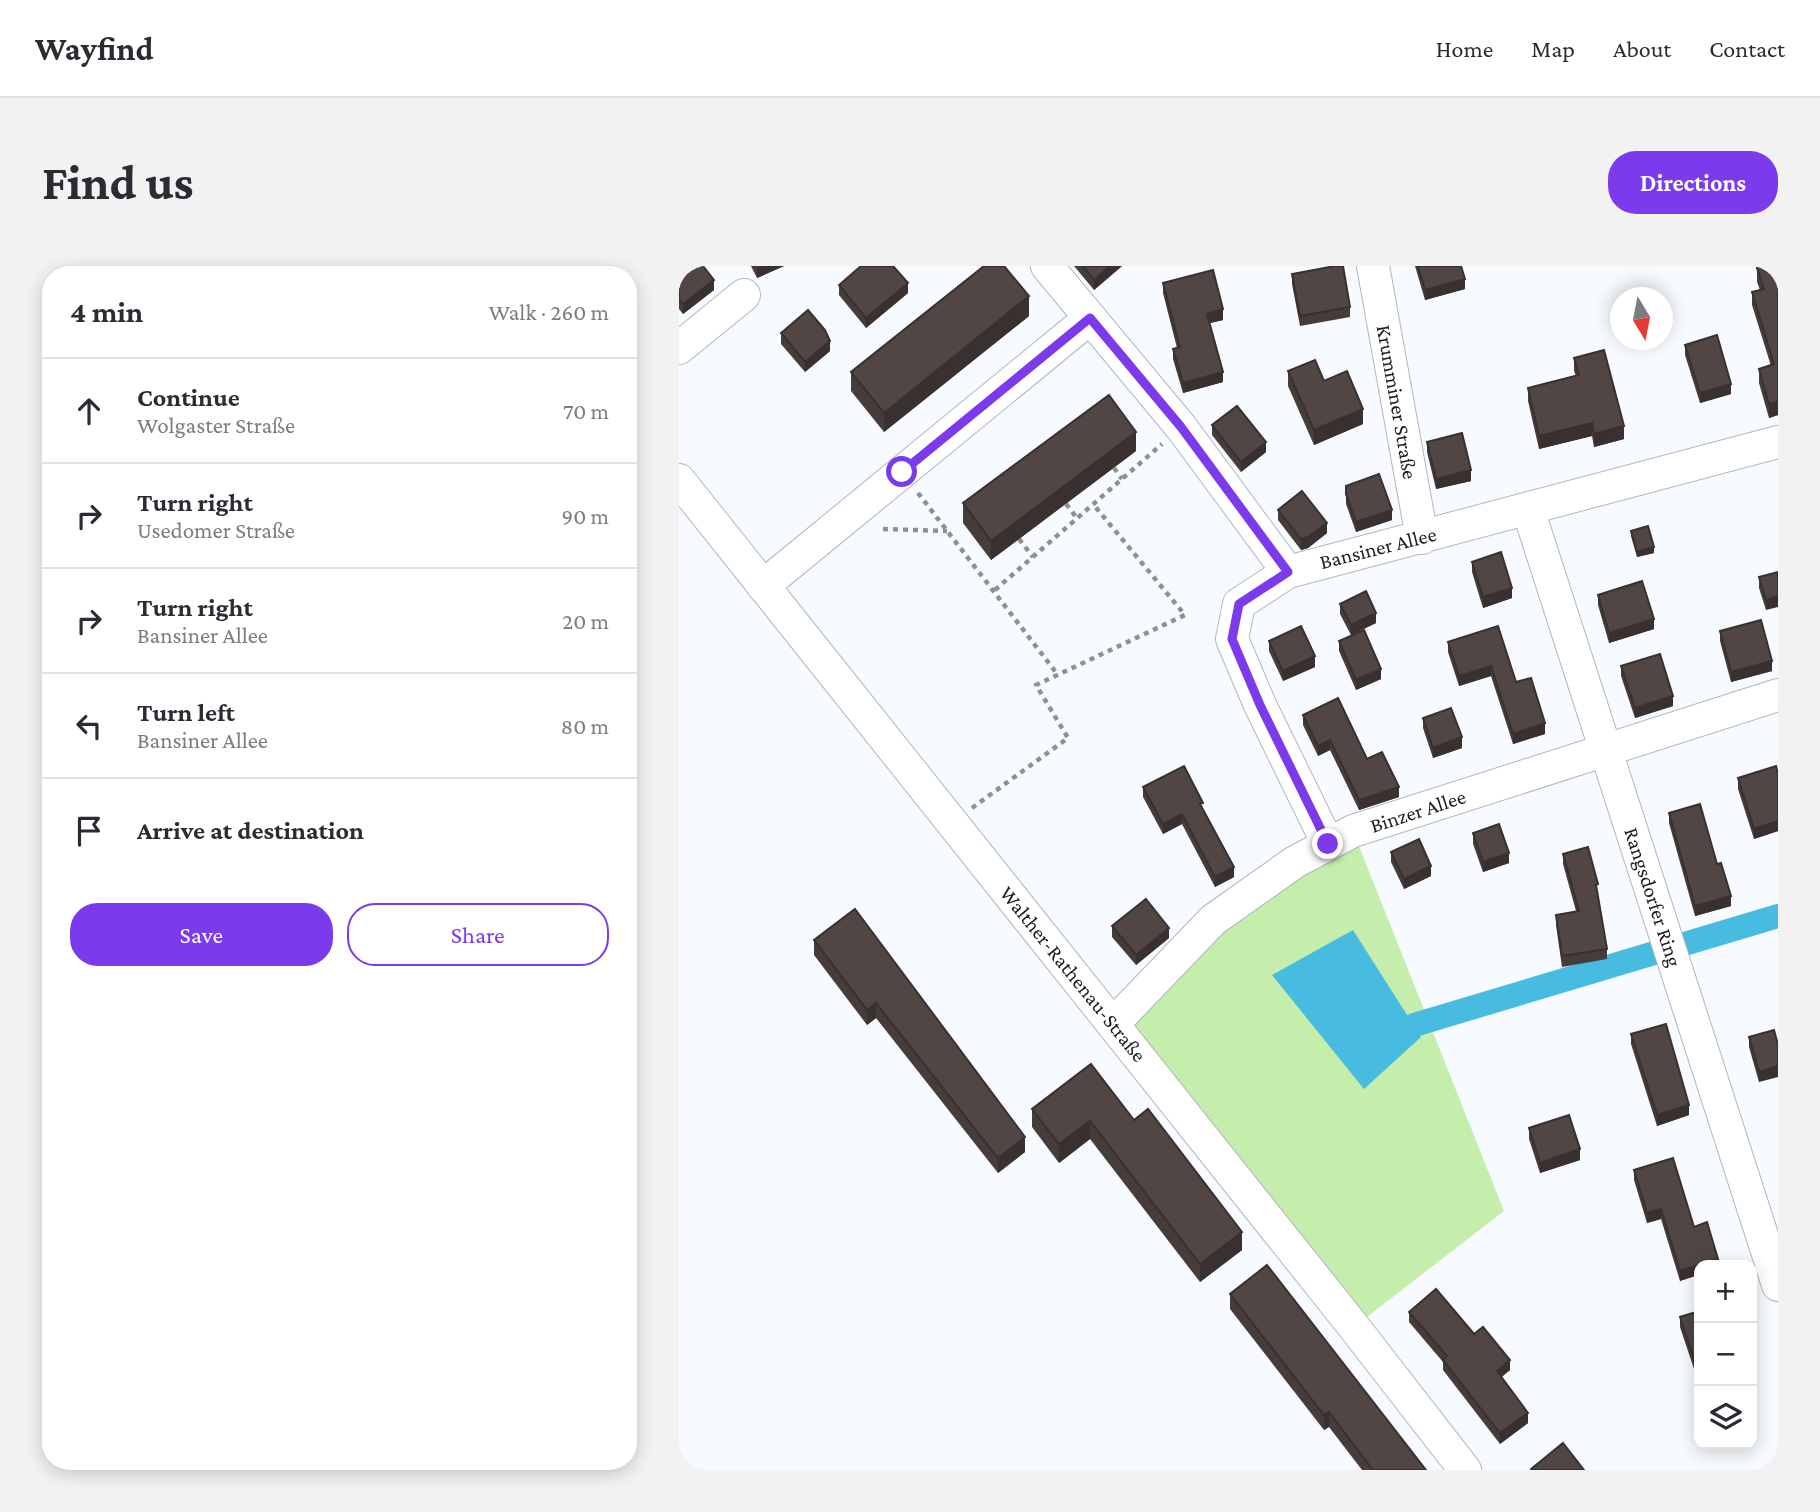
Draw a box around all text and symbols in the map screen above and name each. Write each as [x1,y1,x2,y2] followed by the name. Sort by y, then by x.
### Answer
[35,30,153,67] text: Wayfind
[1436,35,1493,62] text: Home
[1531,35,1575,62] text: Map
[1613,35,1671,62] text: About
[1709,35,1785,62] text: Contact
[1608,151,1778,214] button: Directions
[42,155,194,210] text: Find us
[1610,287,1673,350] north arrow
[70,295,143,328] text: 4 min
[489,299,609,325] text: Walk · 260 m
[1372,323,1422,481] street label: Krumminer Straße
[137,383,240,412] text: Continue
[70,392,108,430] icon: ahead
[563,398,609,424] text: 70 m
[137,412,295,438] text: Wolgaster Straße
[886,456,917,487] route start
[137,488,253,517] text: Turn right
[70,497,108,535] icon: right
[562,503,609,529] text: 90 m
[137,517,295,543] text: Usedomer Straße
[1317,522,1439,574] street label: Bansiner Allee
[137,593,253,622] text: Turn right
[70,602,108,640] icon: right
[562,608,609,634] text: 20 m
[137,622,268,648] text: Bansiner Allee
[137,698,235,727] text: Turn left
[70,707,108,745] icon: left
[561,713,609,739] text: 80 m
[137,727,268,753] text: Bansiner Allee
[1367,784,1469,838] street label: Binzer Allee
[70,812,108,850] icon: arrive
[137,816,364,845] text: Arrive at destination
[1619,824,1687,970] street label: Rangsdorfer Ring
[1312,828,1343,859] route end
[995,881,1151,1067] street label: Walther-Rathenau-Straße
[70,903,333,966] button: Save
[347,903,609,966] button: Share
[1694,1260,1757,1449] map controls
[1694,1260,1757,1323] button: +
[1694,1323,1757,1386] button: −
[1694,1386,1757,1449] button: layers

